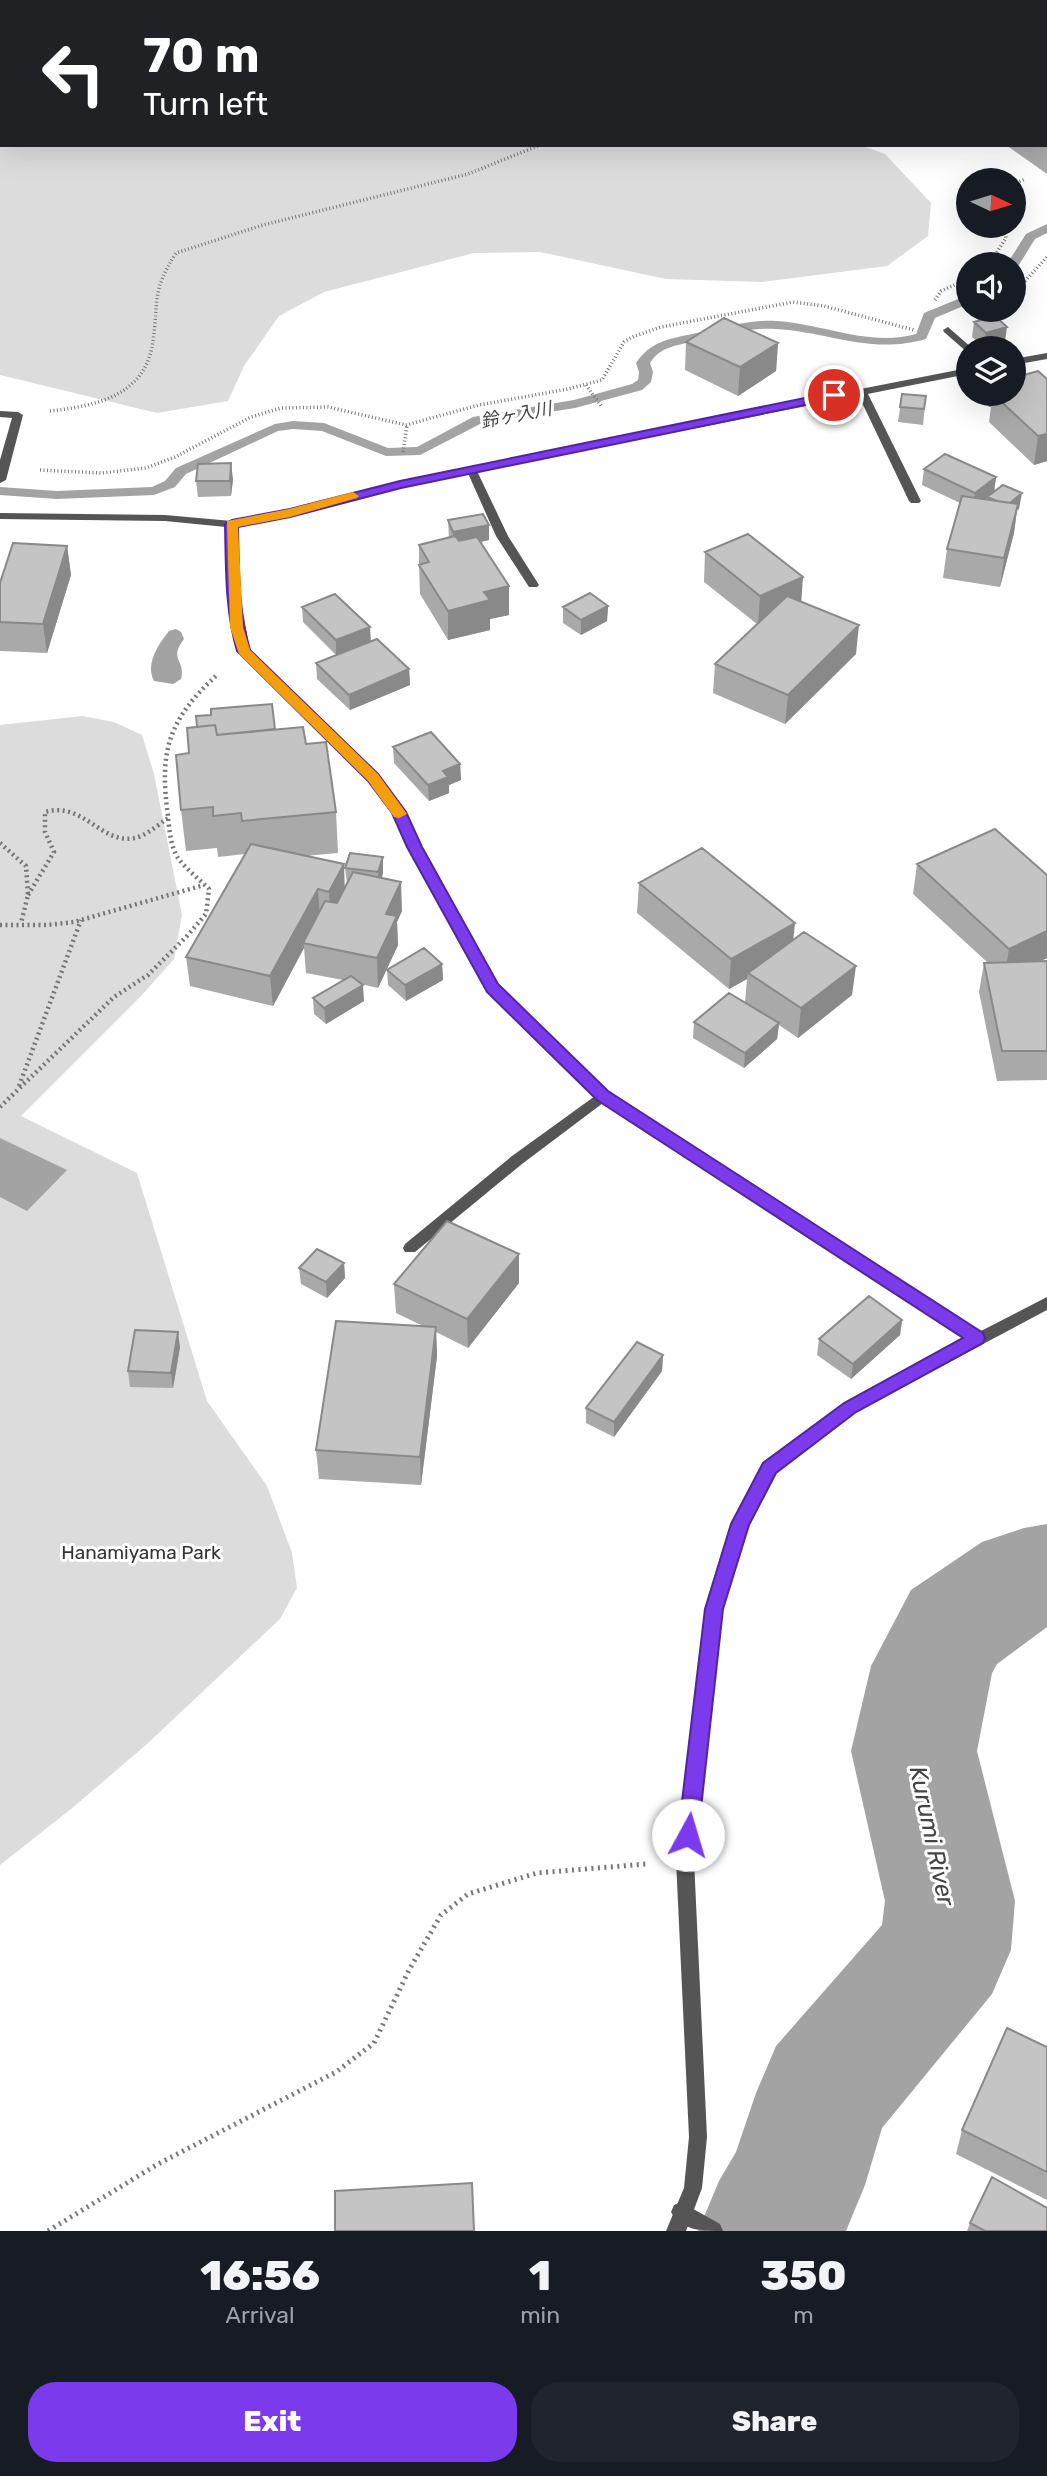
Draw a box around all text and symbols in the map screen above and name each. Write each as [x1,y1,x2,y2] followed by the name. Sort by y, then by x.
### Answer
[143,26,260,84] text: 70 m
[28,28,119,119] icon: left
[143,85,268,123] text: Turn left
[956,168,1026,238] north arrow
[956,168,1026,406] map controls
[956,252,1026,322] button: sound
[956,336,1026,406] button: layers
[804,365,864,425] pin
[815,376,853,414] icon: arrive
[479,397,555,433] water label: 鈴ヶ入川
[61,1541,221,1564] park label: Hanamiyama Park
[904,1764,961,1909] water label: Kurumi River
[651,1798,725,1872] position arrow
[200,2251,320,2301] text: 16:56
[529,2251,551,2301] text: 1
[760,2251,847,2301] text: 350
[226,2301,295,2329] text: Arrival
[520,2301,560,2329] text: min
[793,2301,814,2329] text: m
[28,2382,517,2462] button: Exit
[531,2382,1019,2462] button: Share

